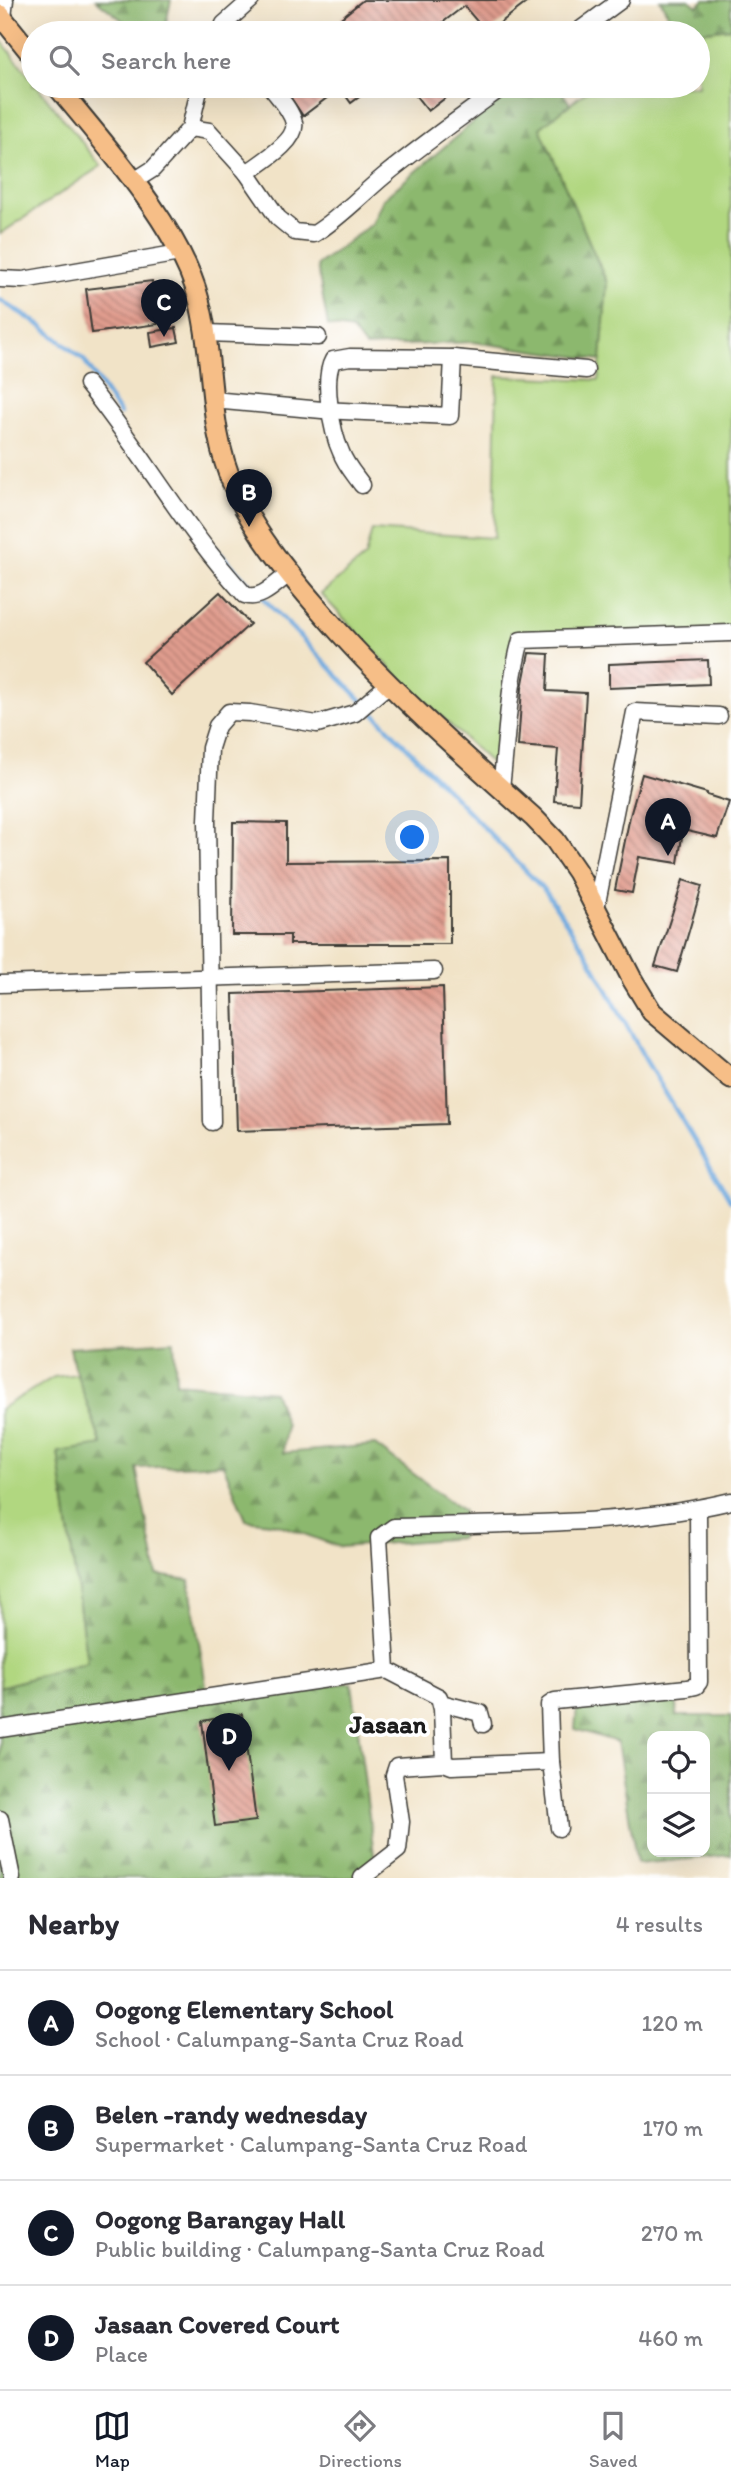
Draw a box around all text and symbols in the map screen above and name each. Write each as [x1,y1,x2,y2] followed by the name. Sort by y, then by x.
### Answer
[21,21,710,98] search box
[45,41,83,79] icon: search
[101,44,231,76] text: Search here
[141,279,187,337] pin: C
[226,469,272,527] pin: B
[645,798,691,856] pin: A
[395,820,429,854] your location
[348,1708,427,1740] district label: Jasaan
[206,1713,252,1771] pin: D
[647,1731,710,1857] map controls
[647,1731,710,1794] button: locate
[647,1794,710,1857] button: layers
[28,1905,119,1942] text: Nearby
[616,1910,703,1938] text: 4 results
[95,1993,393,2025] text: Oogong Elementary School
[44,2009,58,2037] text: A
[642,2009,703,2037] text: 120 m
[95,2025,464,2053] text: School · Calumpang-Santa Cruz Road
[95,2098,367,2130] text: Belen -randy wednesday
[44,2114,58,2142] text: B
[642,2114,703,2142] text: 170 m
[95,2130,528,2158] text: Supermarket · Calumpang-Santa Cruz Road
[95,2203,345,2235] text: Oogong Barangay Hall
[44,2219,58,2247] text: C
[641,2219,703,2247] text: 270 m
[95,2235,545,2263] text: Public building · Calumpang-Santa Cruz Road
[95,2308,340,2340] text: Jasaan Covered Court
[43,2324,59,2352] text: D
[638,2324,703,2352] text: 460 m
[95,2340,148,2368] text: Place
[93,2407,131,2472] tab: Map
[318,2407,402,2472] tab: Directions
[589,2407,637,2472] tab: Saved

